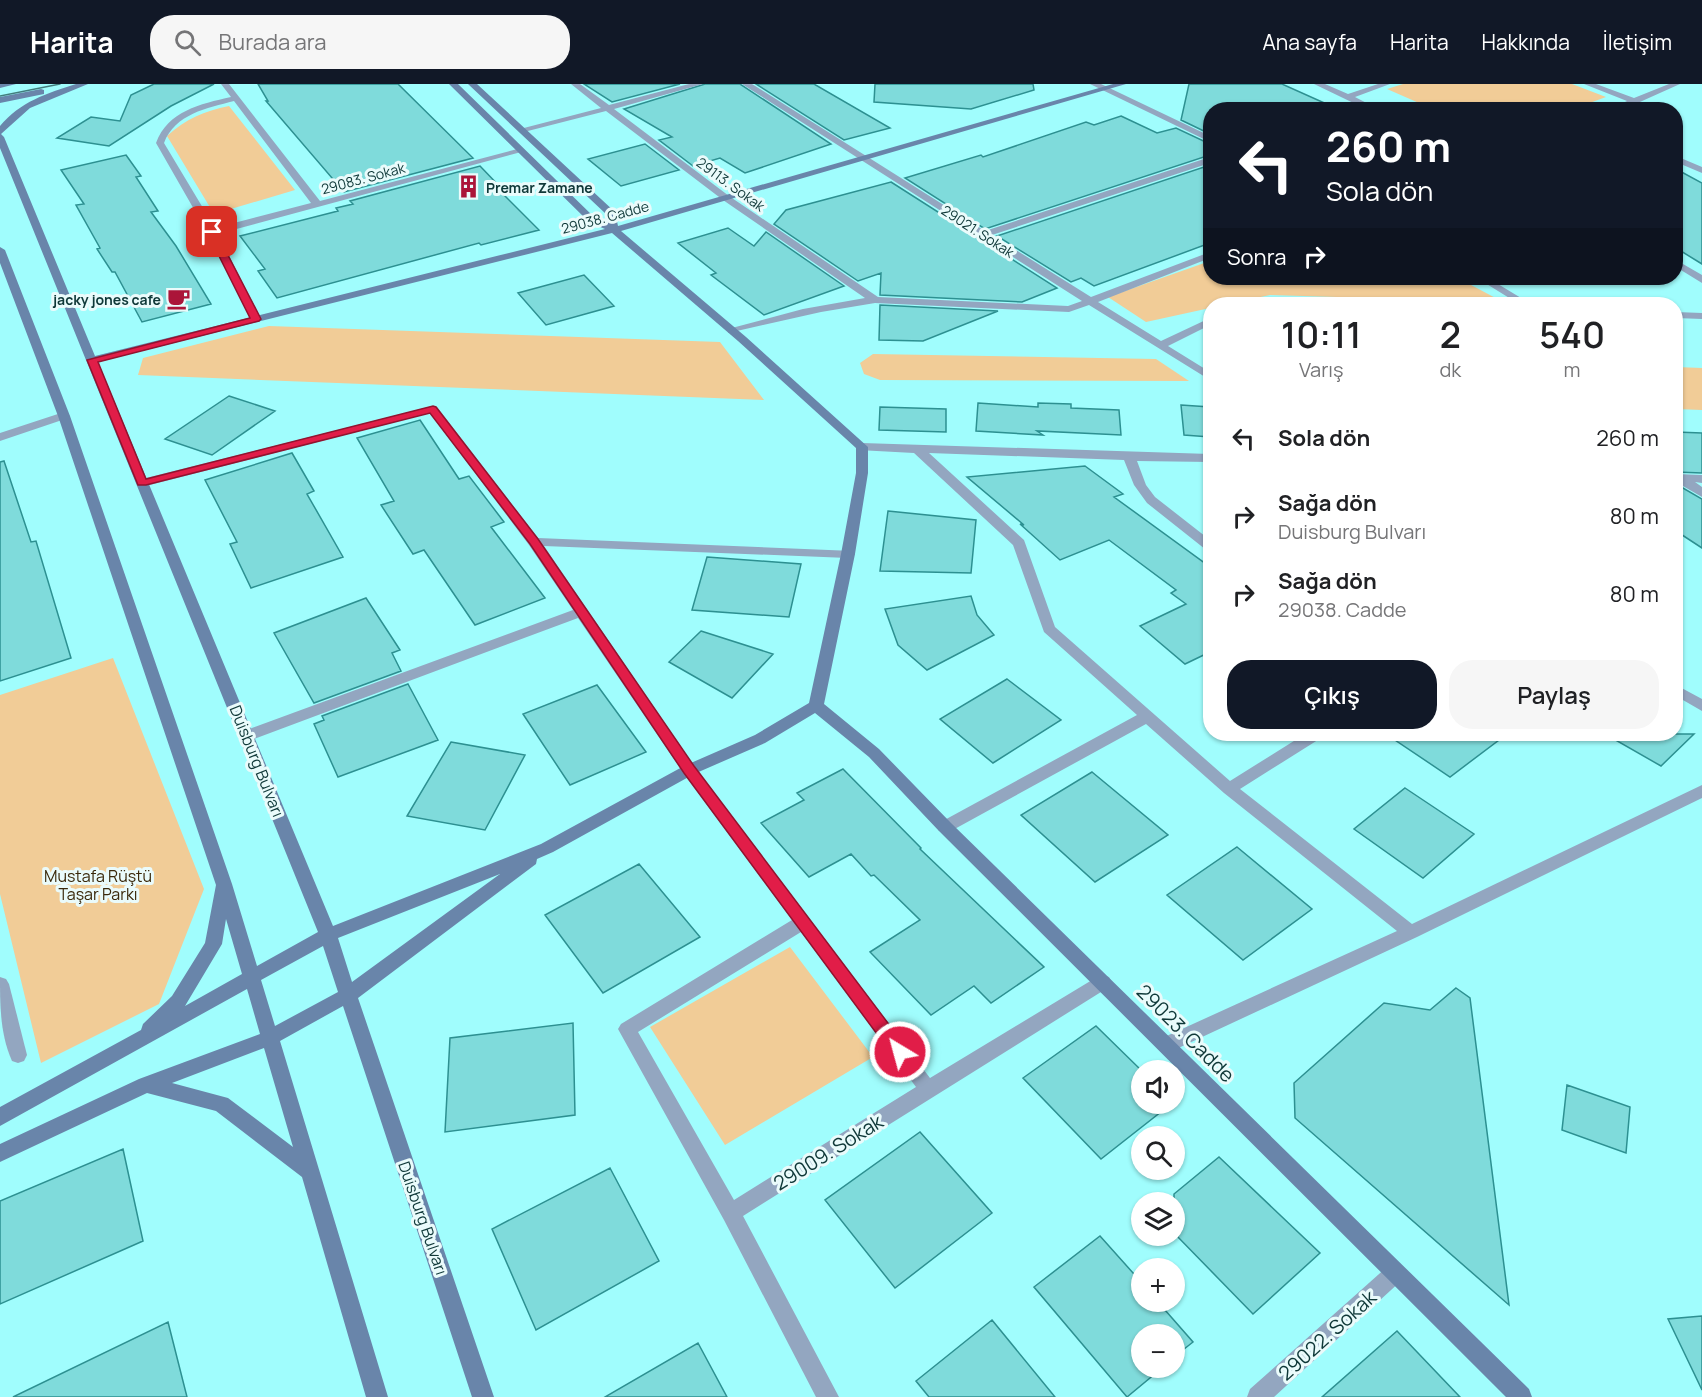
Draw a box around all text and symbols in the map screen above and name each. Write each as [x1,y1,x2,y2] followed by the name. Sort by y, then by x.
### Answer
[150,15,570,69] search box
[30,23,114,61] text: Harita
[171,26,204,59] icon: search
[219,27,326,57] text: Burada ara
[1263,28,1357,56] text: Ana sayfa
[1390,28,1449,56] text: Harita
[1482,28,1570,56] text: Hakkında
[1603,28,1672,56] text: İletişim
[1326,117,1451,175] text: 260 m
[1227,126,1305,204] icon: left
[693,153,770,216] street label: 29113. Sokak
[319,157,408,198] street label: 29083. Sokak
[1326,172,1433,209] text: Sola dön
[455,174,481,200] building icon: Premar Zamane
[486,178,593,197] place label: Premar Zamane
[559,196,651,238] street label: 29038. Cadde
[938,200,1019,262] street label: 29021. Sokak
[186,206,237,257] pin
[195,215,228,248] icon: arrive
[1298,240,1331,273] icon: right
[1227,242,1286,272] text: Sonra
[166,286,192,312] cafe icon: jacky jones cafe
[52,290,161,309] place label: jacky jones cafe
[1281,310,1361,359] text: 10:11
[1440,310,1461,359] text: 2
[1539,310,1605,359] text: 540
[1299,356,1344,383] text: Varış
[1439,356,1461,383] text: dk
[1564,356,1581,383] text: m
[1227,422,1260,455] icon: left
[1278,423,1370,453] text: Sola dön
[1596,423,1659,453] text: 260 m
[1278,488,1377,518] text: Sağa dön
[1227,500,1260,533] icon: right
[1610,501,1659,531] text: 80 m
[1278,518,1426,545] text: Duisburg Bulvarı
[1278,566,1377,596] text: Sağa dön
[1227,578,1260,611] icon: right
[1610,579,1659,609] text: 80 m
[1278,596,1407,623] text: 29038. Cadde
[1227,660,1437,729] button: Çıkış
[1449,660,1659,729] button: Paylaş
[225,702,289,820] street label: Duisburg Bulvarı
[44,865,152,905] park label: Mustafa Rüştü Taşar Parkı
[1131,978,1241,1088] street label: 29023. Cadde
[868,1020,932,1084] position arrow
[1131,1060,1185,1378] map controls
[1131,1060,1185,1114] button: sound
[768,1107,889,1196] street label: 29009. Sokak
[1131,1126,1185,1180] button: search
[393,1158,453,1278] street label: Duisburg Bulvarı
[1131,1192,1185,1246] button: layers
[1131,1258,1185,1312] button: +
[1272,1283,1383,1386] street label: 29022. Sokak
[1131,1324,1185,1378] button: −

